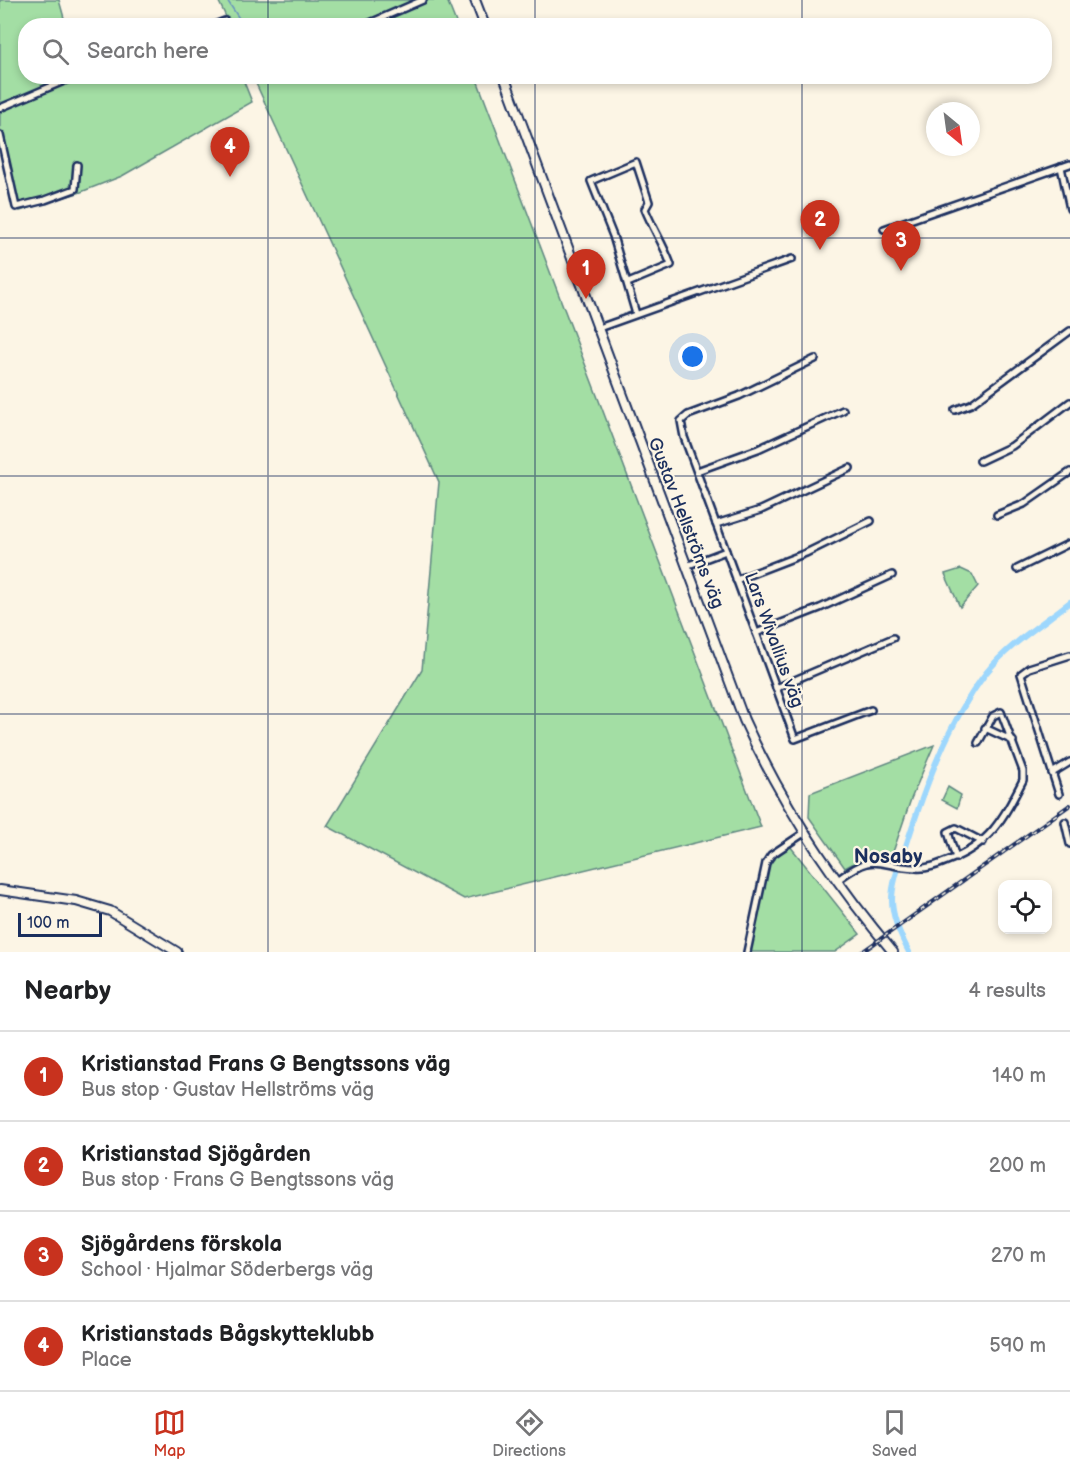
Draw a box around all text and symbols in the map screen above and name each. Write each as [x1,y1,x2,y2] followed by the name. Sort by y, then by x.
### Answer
[18,18,1052,84] search box
[39,35,72,68] icon: search
[87,38,209,65] text: Search here
[926,102,980,156] north arrow
[210,128,250,177] pin: 4
[800,200,840,250] pin: 2
[882,222,920,271] pin: 3
[566,250,606,299] pin: 1
[678,342,707,371] your location
[644,435,728,611] street label: Gustav Hellströms väg
[740,570,808,710] street label: Lars Wivallius väg
[854,845,923,869] district label: Nosaby
[998,880,1052,934] map controls
[998,880,1052,934] button: locate
[18,910,102,938] scale bar
[27,914,70,933] text: 100 m
[24,976,111,1007] text: Nearby
[968,979,1046,1003] text: 4 results
[81,1051,450,1078] text: Kristianstad Frans G Bengtssons väg
[39,1064,48,1088] text: 1
[992,1064,1046,1088] text: 140 m
[81,1078,374,1102] text: Bus stop · Gustav Hellströms väg
[81,1141,311,1168] text: Kristianstad Sjögården
[38,1154,49,1178] text: 2
[989,1154,1046,1178] text: 200 m
[81,1168,394,1192] text: Bus stop · Frans G Bengtssons väg
[81,1231,282,1258] text: Sjögårdens förskola
[38,1244,49,1268] text: 3
[991,1244,1046,1268] text: 270 m
[81,1258,373,1282] text: School · Hjalmar Söderbergs väg
[81,1321,374,1348] text: Kristianstads Bågskytteklubb
[38,1334,49,1358] text: 4
[989,1334,1046,1358] text: 590 m
[81,1348,132,1372] text: Place
[153,1406,186,1461] tab: Map
[492,1406,566,1461] tab: Directions
[872,1406,917,1461] tab: Saved

